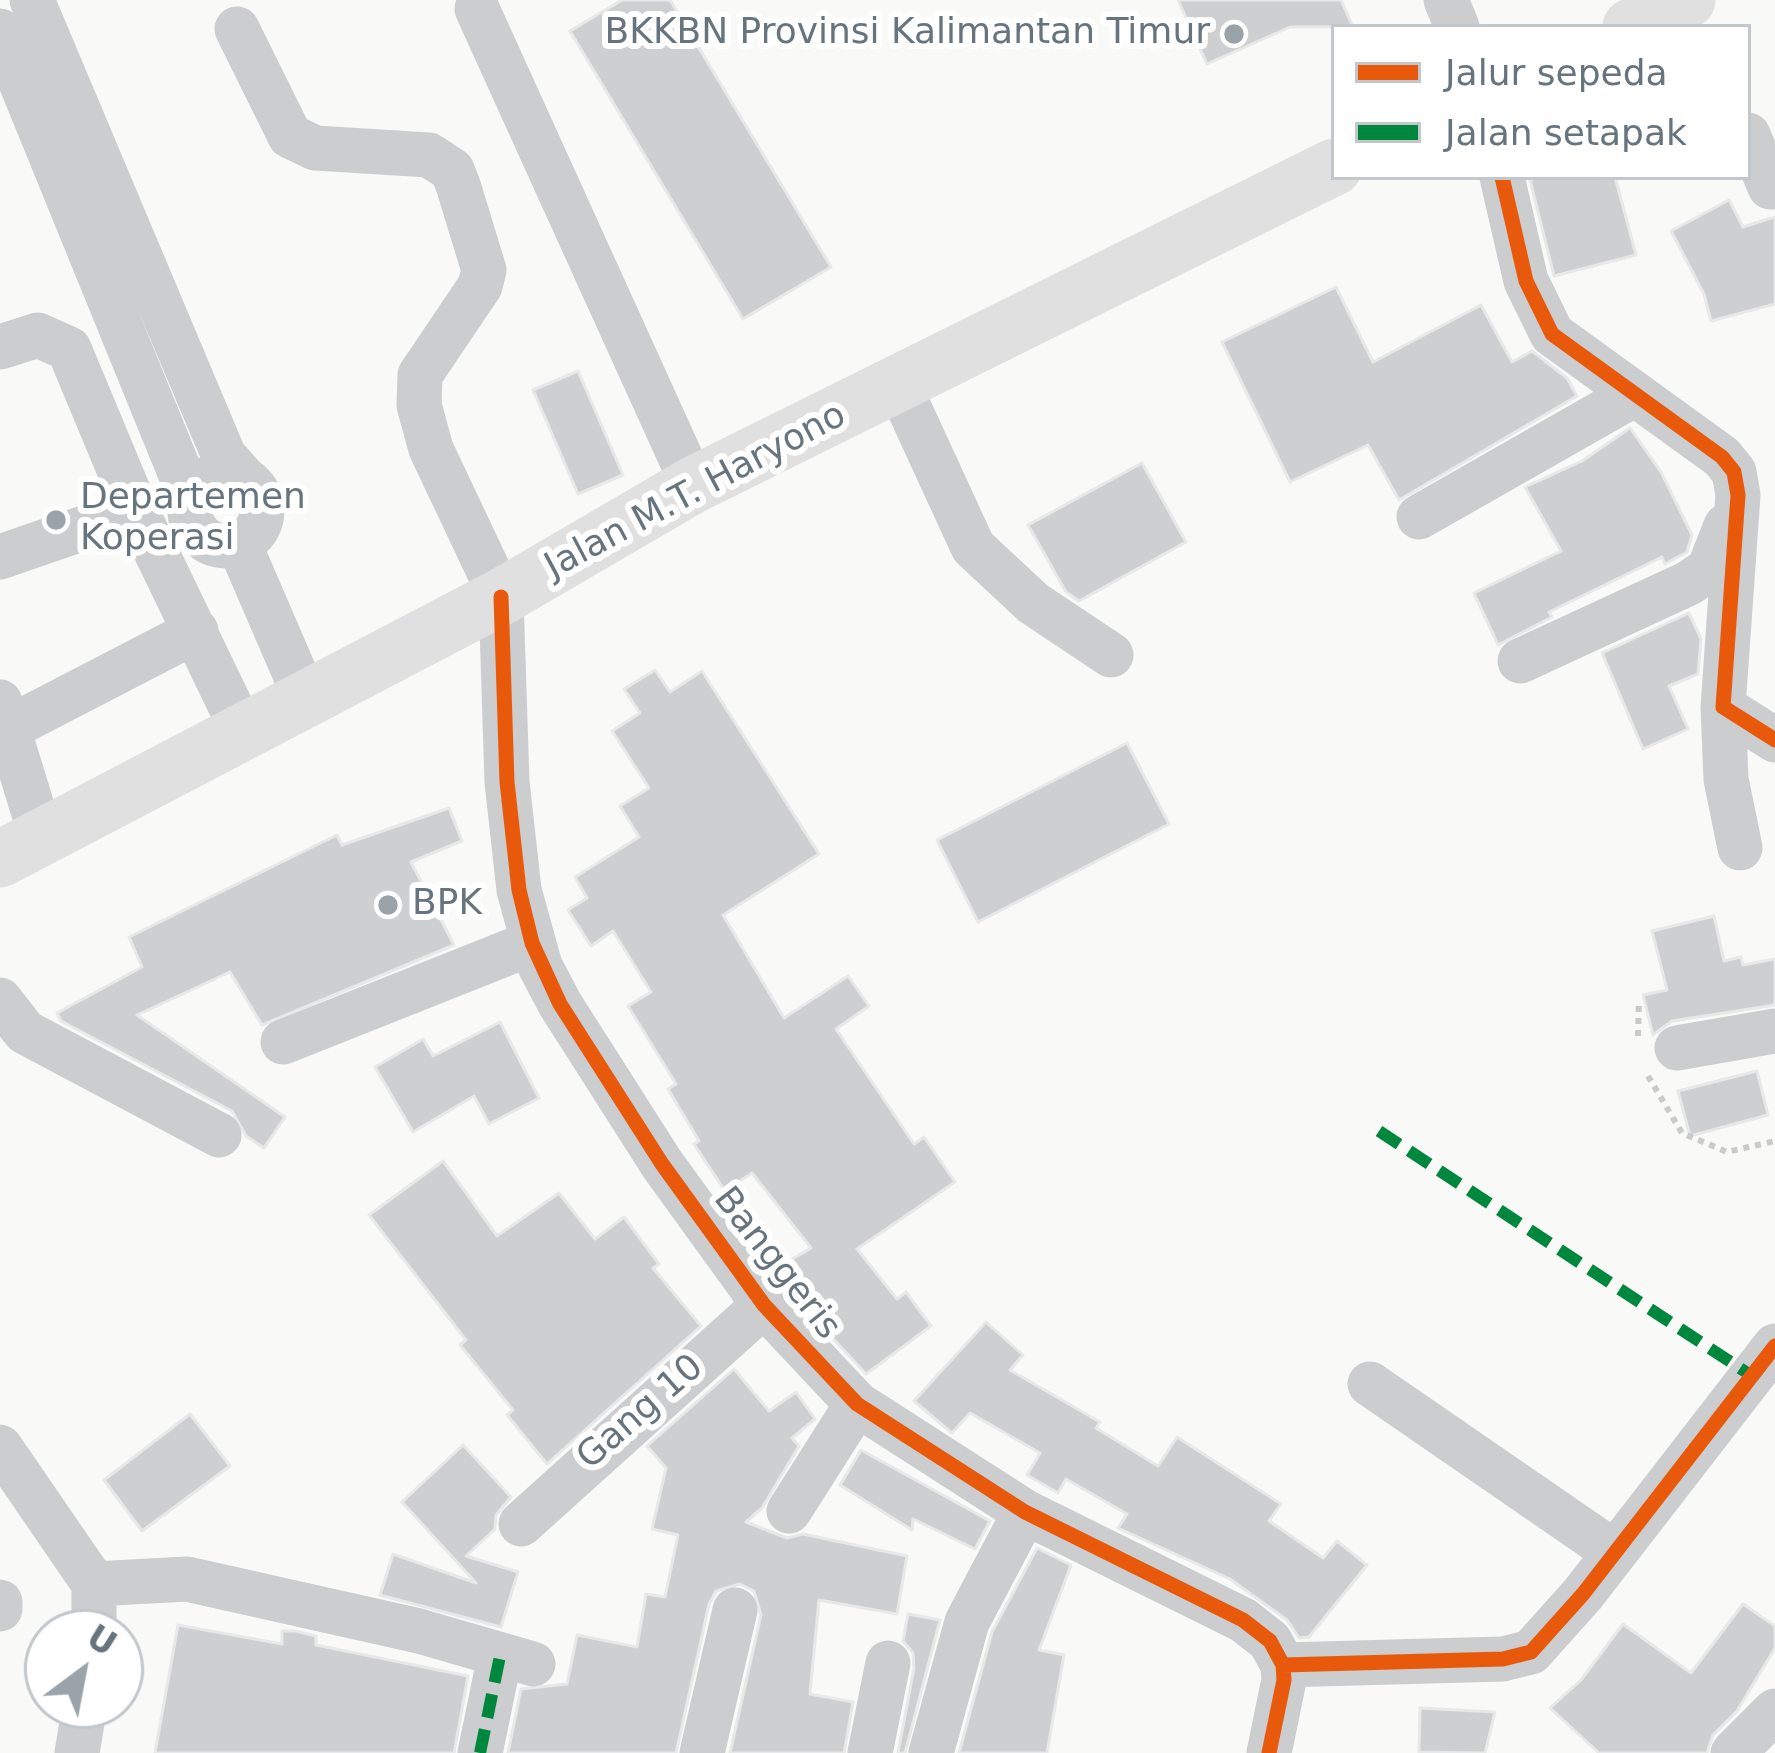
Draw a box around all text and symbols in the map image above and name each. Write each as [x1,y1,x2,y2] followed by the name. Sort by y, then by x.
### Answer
[605,12,1210,56] place label: BKKBN Provinsi Kalimantan Timur
[1221,21,1247,47] marker: BKKBN Provinsi Kalimantan Timur
[1331,24,1751,180] legend
[1445,52,1668,93] text: Jalur sepeda
[1445,112,1687,153] text: Jalan setapak
[538,394,854,590] street label: Jalan M.T. Haryono
[80,477,306,562] place label: Departemen Koperasi
[43,507,69,533] marker: Departemen Koperasi
[412,883,482,927] place label: BPK
[375,892,401,918] marker: BPK
[703,1179,849,1349] street label: Banggeris
[569,1347,713,1479] street label: Gang 10
[24,1609,144,1729] north arrow
[80,1617,123,1664] text: U

